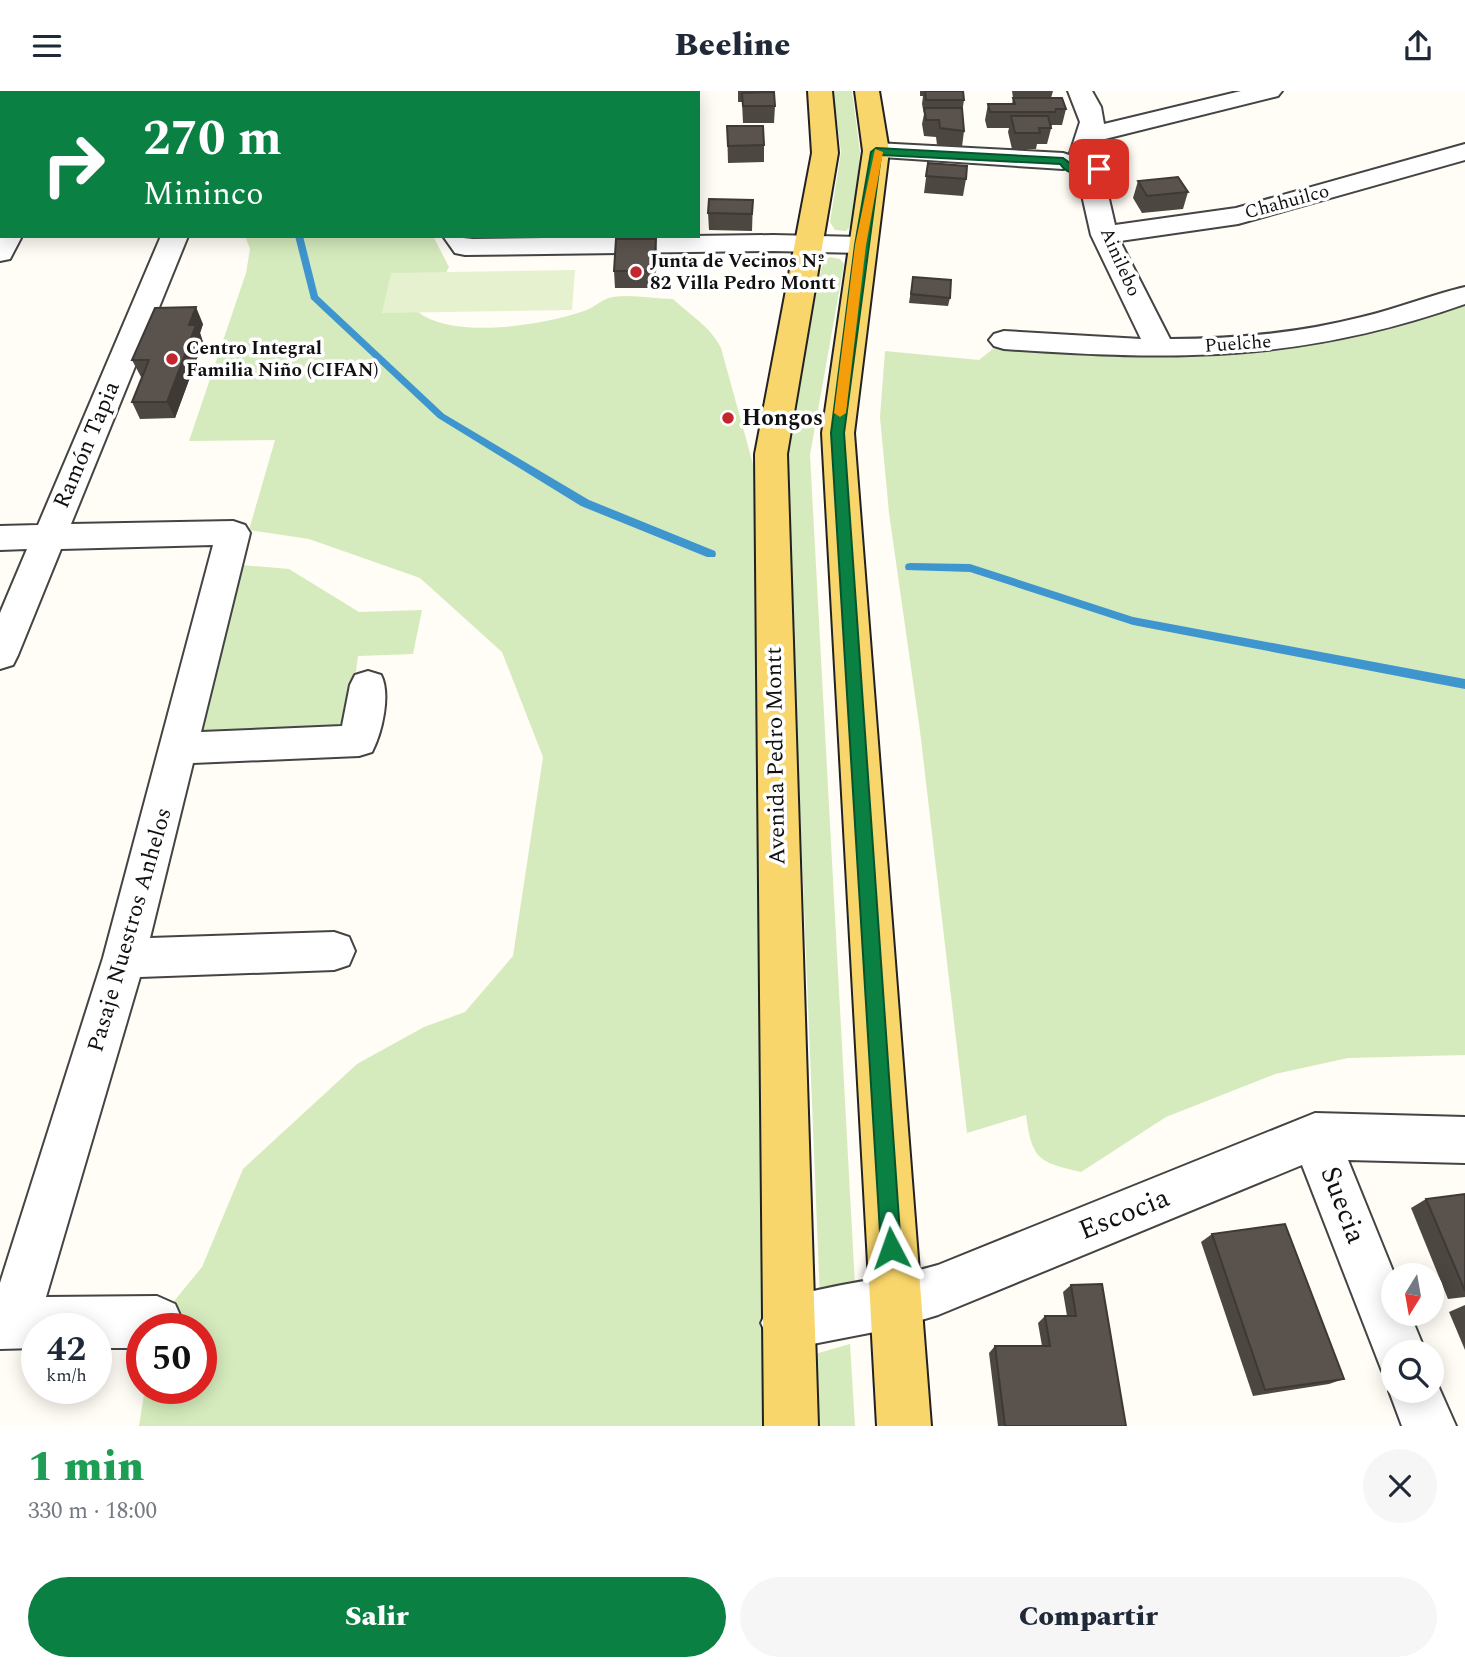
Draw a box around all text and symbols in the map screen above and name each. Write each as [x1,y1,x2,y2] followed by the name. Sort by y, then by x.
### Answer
[675,21,790,70] text: Beeline
[28,27,66,65] icon: menu
[1399,27,1437,65] icon: share
[143,102,282,177] text: 270 m
[28,119,119,210] icon: right
[1069,139,1129,199] pin
[1080,150,1118,188] icon: arrive
[143,170,263,219] text: Mininco
[1241,177,1333,227] street label: Chahuilco
[1092,223,1148,301] street label: Ainilebo
[650,247,836,298] place label: Junta de Vecinos Nº 82 Villa Pedro Montt
[628,264,644,280] marker: Junta de Vecinos Nº 82 Villa Pedro Montt
[1204,327,1272,361] street label: Puelche
[186,334,379,385] place label: Centro Integral Familia Niño (CIFAN)
[164,351,180,367] marker: Centro Integral Familia Niño (CIFAN)
[44,376,130,514] street label: Ramón Tapia
[742,401,823,436] place label: Hongos
[720,410,736,426] marker: Hongos
[757,646,795,866] street label: Avenida Pedro Montt
[78,804,182,1056] street label: Pasaje Nuestros Anhelos
[1309,1160,1378,1250] street label: Suecia
[1072,1176,1176,1252] street label: Escocia
[854,1211,928,1285] position arrow
[1381,1263,1444,1327] north arrow
[1381,1263,1444,1403] map controls
[126,1313,217,1404] speed limit sign: 50
[47,1323,86,1376] text: 42
[1381,1340,1444,1403] button: search
[46,1362,87,1389] text: km/h
[28,1436,144,1499] text: 1 min
[1363,1449,1437,1523] button: close
[28,1494,157,1529] text: 330 m · 18:00
[28,1577,726,1657] button: Salir
[740,1577,1437,1657] button: Compartir

